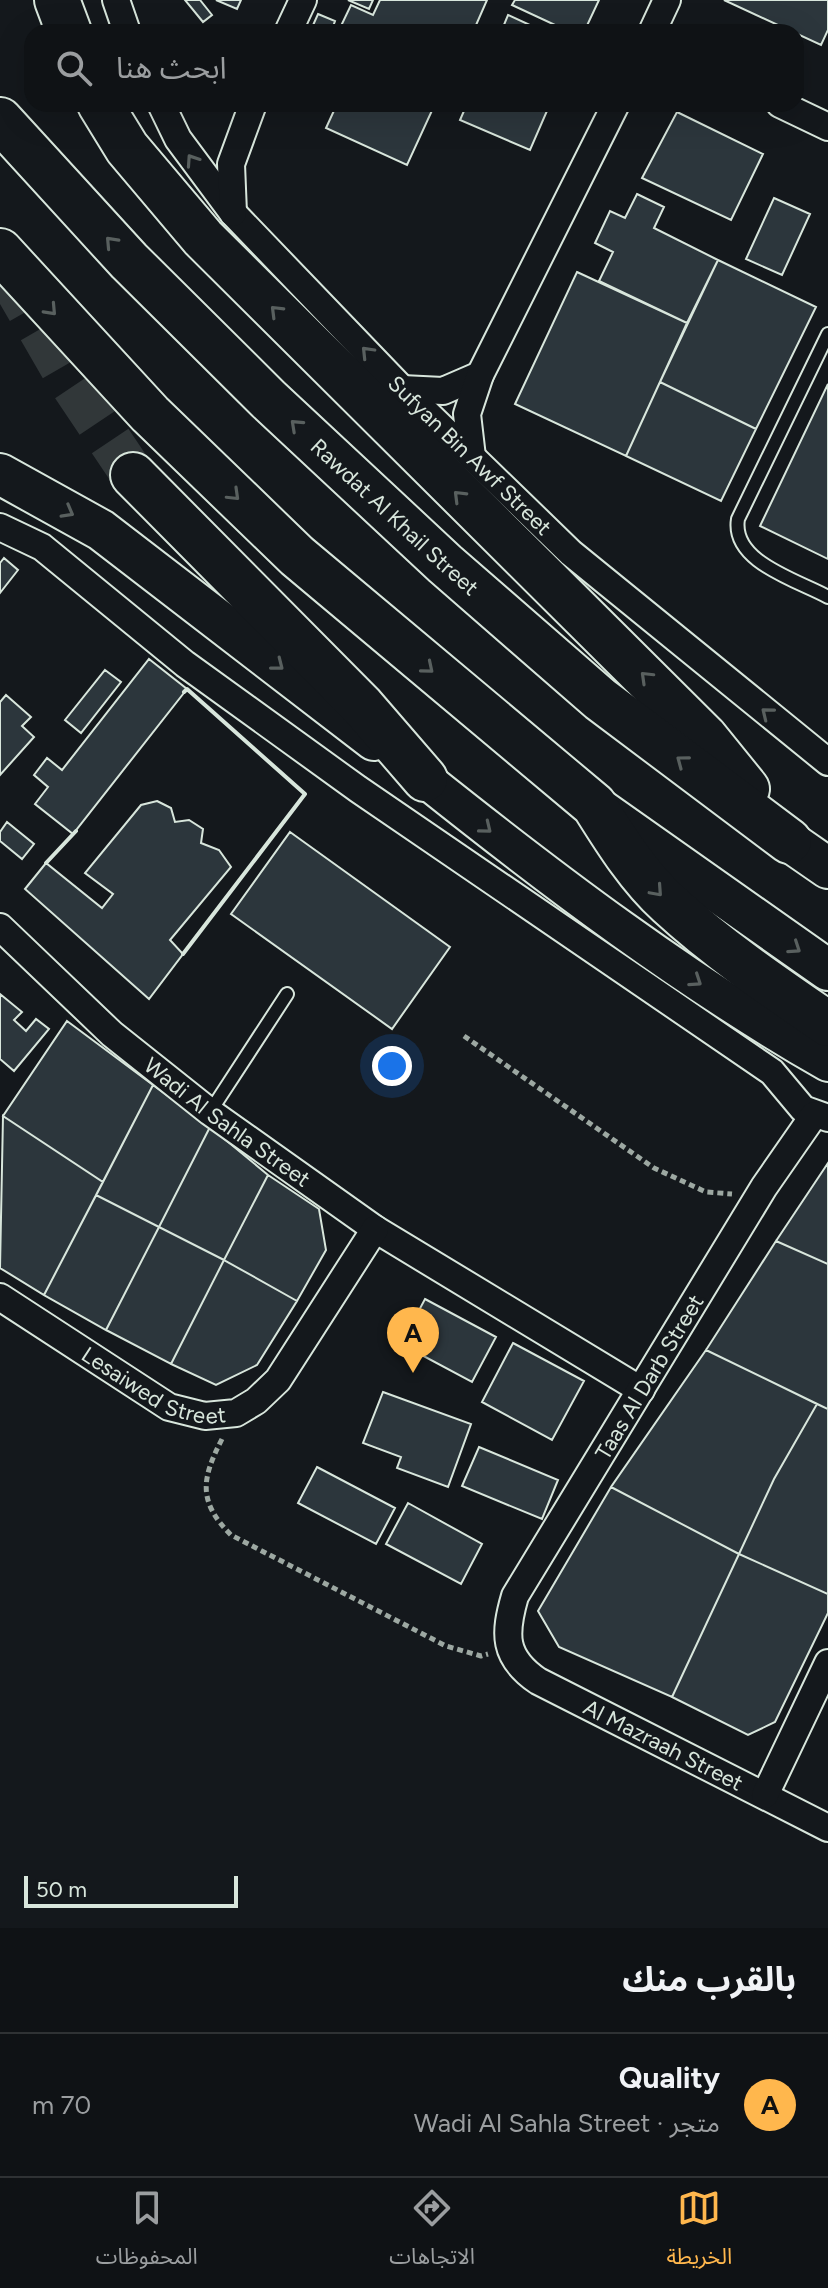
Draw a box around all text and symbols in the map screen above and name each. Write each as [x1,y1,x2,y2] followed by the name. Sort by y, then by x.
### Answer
[24,24,804,112] search box
[52,46,96,90] icon: search
[116,49,227,86] text: ابحث هنا
[187,154,202,168] one-way arrow
[107,236,121,251] one-way arrow
[42,301,57,315] one-way arrow
[271,306,285,320] one-way arrow
[361,347,376,361] one-way arrow
[382,370,557,541] street label: Sufyan Bin Awf Street
[290,420,305,434] one-way arrow
[305,433,484,601] street label: Rawdat Al Khail Street
[225,486,239,500] one-way arrow
[454,491,468,505] one-way arrow
[60,502,74,518] one-way arrow
[269,655,283,670] one-way arrow
[419,658,433,673] one-way arrow
[641,672,655,686] one-way arrow
[762,708,776,723] one-way arrow
[676,756,691,770] one-way arrow
[477,819,492,833] one-way arrow
[647,881,662,896] one-way arrow
[786,938,800,953] one-way arrow
[688,971,702,986] one-way arrow
[372,1046,412,1086] your location
[138,1052,315,1193] street label: Wadi Al Sahla Street
[589,1290,709,1465] street label: Taas Al Darb Street
[387,1307,439,1373] pin: A
[77,1341,227,1430] street label: Lesaiwed Street
[579,1693,748,1797] street label: Al Mazraah Street
[24,1872,238,1908] scale bar
[36,1876,87,1903] text: 50 m
[622,1959,796,2000] text: بالقرب منك
[619,2059,720,2096] text: Quality
[32,2089,91,2121] text: 70 m
[761,2089,779,2121] text: A
[414,2107,720,2139] text: متجر · Wadi Al Sahla Street
[96,2186,198,2280] tab: المحفوظات
[389,2186,475,2280] tab: الاتجاهات
[666,2186,732,2280] tab: الخريطة

